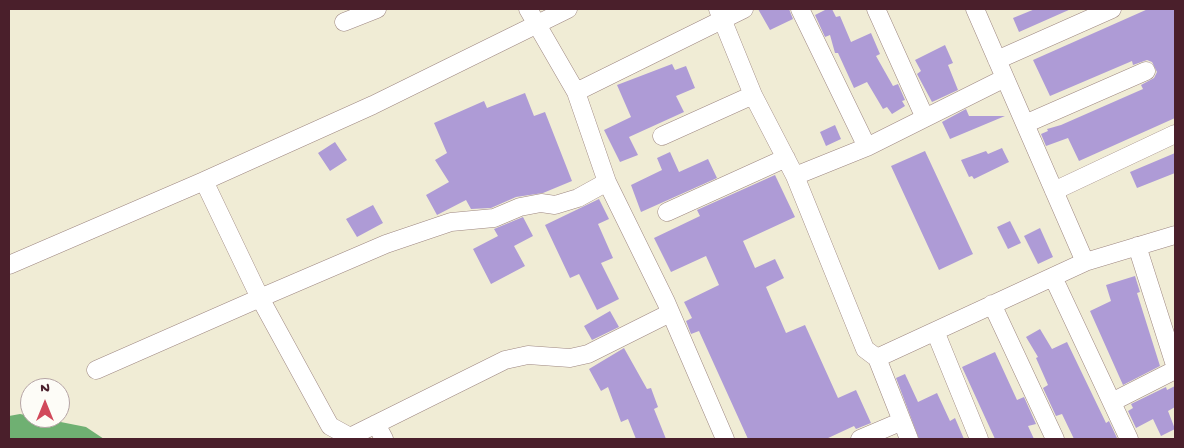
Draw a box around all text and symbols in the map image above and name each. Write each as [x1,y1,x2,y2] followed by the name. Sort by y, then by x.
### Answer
[20,378,70,428] north arrow
[40,380,50,397] text: N

